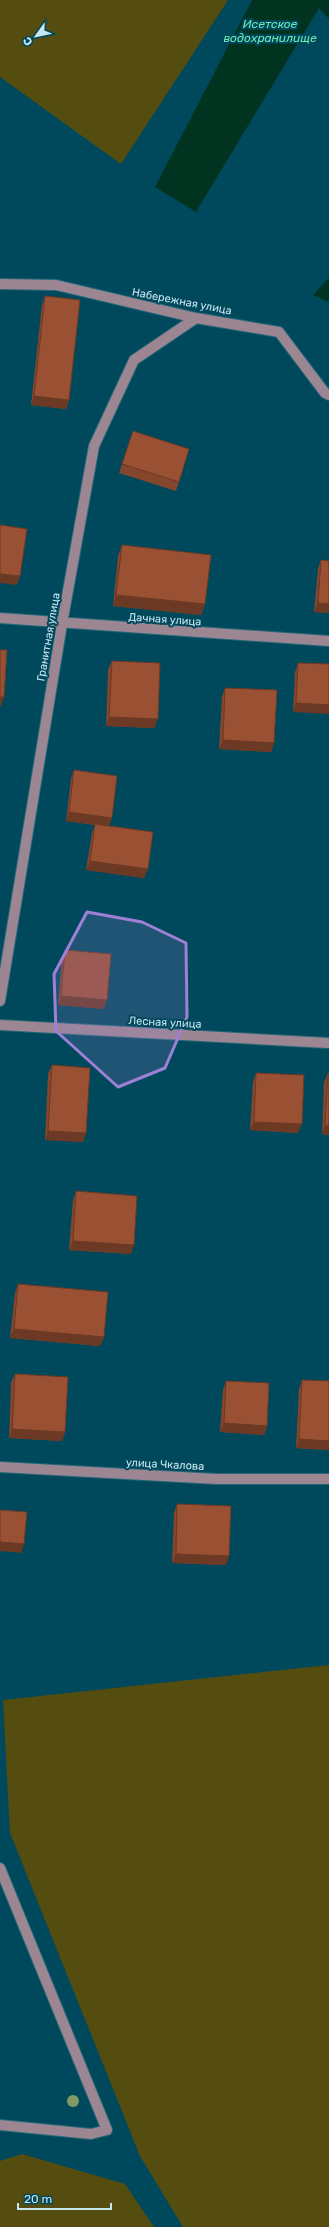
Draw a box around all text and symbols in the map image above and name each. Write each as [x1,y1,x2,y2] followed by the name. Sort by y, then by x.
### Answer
[16,16,56,56] north arrow
[223,17,317,45] water label: Исетское водохранилище
[20,34,36,48] text: С
[131,285,233,318] street label: Набережная улица
[34,592,63,682] street label: Гранитная улица
[128,610,202,629] street label: Дачная улица
[128,1014,202,1031] street label: Лесная улица
[125,1456,204,1473] street label: улица Чкалова
[18,2185,111,2211] scale bar
[24,2192,52,2206] text: 20 m

